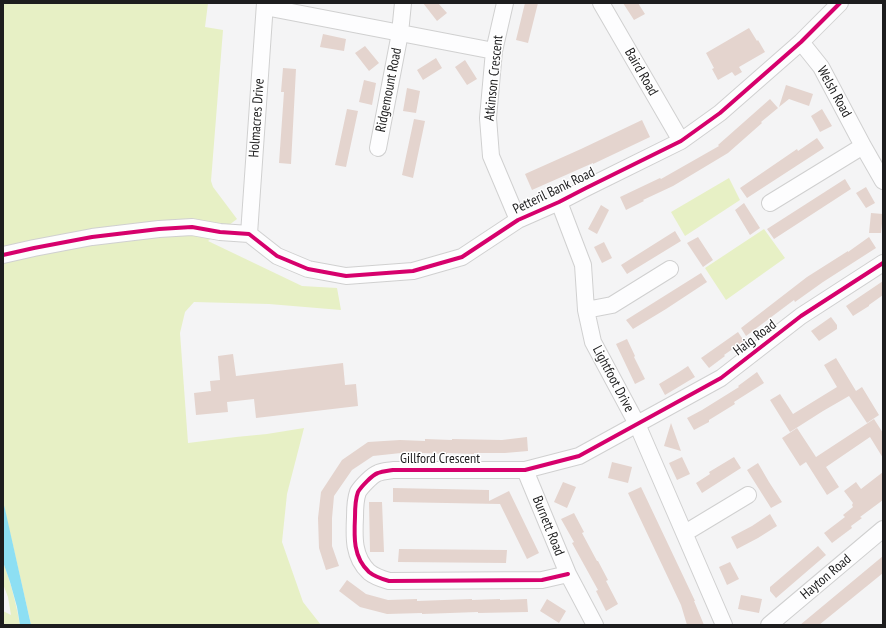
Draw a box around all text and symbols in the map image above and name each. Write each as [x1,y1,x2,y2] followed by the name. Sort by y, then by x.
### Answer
[481,34,507,122] street label: Atkinson Crescent
[621,45,661,99] street label: Baird Road
[373,46,405,134] street label: Ridgemount Road
[813,64,855,120] street label: Welsh Road
[246,78,268,158] street label: Holmacres Drive
[510,164,598,218] street label: Petteril Bank Road
[730,317,780,359] street label: Haig Road
[589,343,637,415] street label: Lightfoot Drive
[400,451,480,467] street label: Gillford Crescent
[528,494,568,558] street label: Burnett Road
[797,551,855,603] street label: Hayton Road

